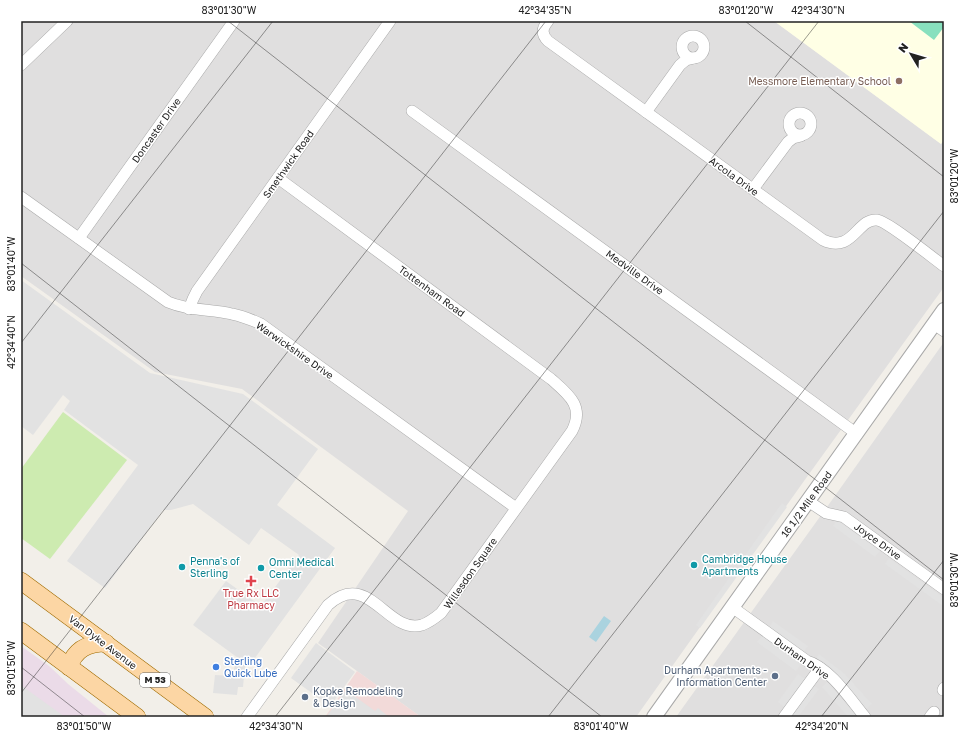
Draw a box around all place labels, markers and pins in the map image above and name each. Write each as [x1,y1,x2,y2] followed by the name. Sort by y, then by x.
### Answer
[748,75,891,87] place label: Messmore Elementary School
[894,76,904,86] marker: Messmore Elementary School
[702,553,788,577] place label: Cambridge House Apartments
[190,555,240,579] place label: Penna's of Sterling
[269,556,334,580] place label: Omni Medical Center
[689,560,699,570] marker: Cambridge House Apartments
[177,562,187,572] marker: Penna's of Sterling
[256,563,266,573] marker: Omni Medical Center
[246,576,256,586] marker: True Rx LLC Pharmacy
[223,587,279,611] place label: True Rx LLC Pharmacy
[224,655,277,679] place label: Sterling Quick Lube
[211,662,221,672] marker: Sterling Quick Lube
[664,664,767,688] place label: Durham Apartments - Information Center
[770,671,780,681] marker: Durham Apartments - Information Center
[313,685,403,709] place label: Kopke Remodeling & Design
[300,692,310,702] marker: Kopke Remodeling & Design

